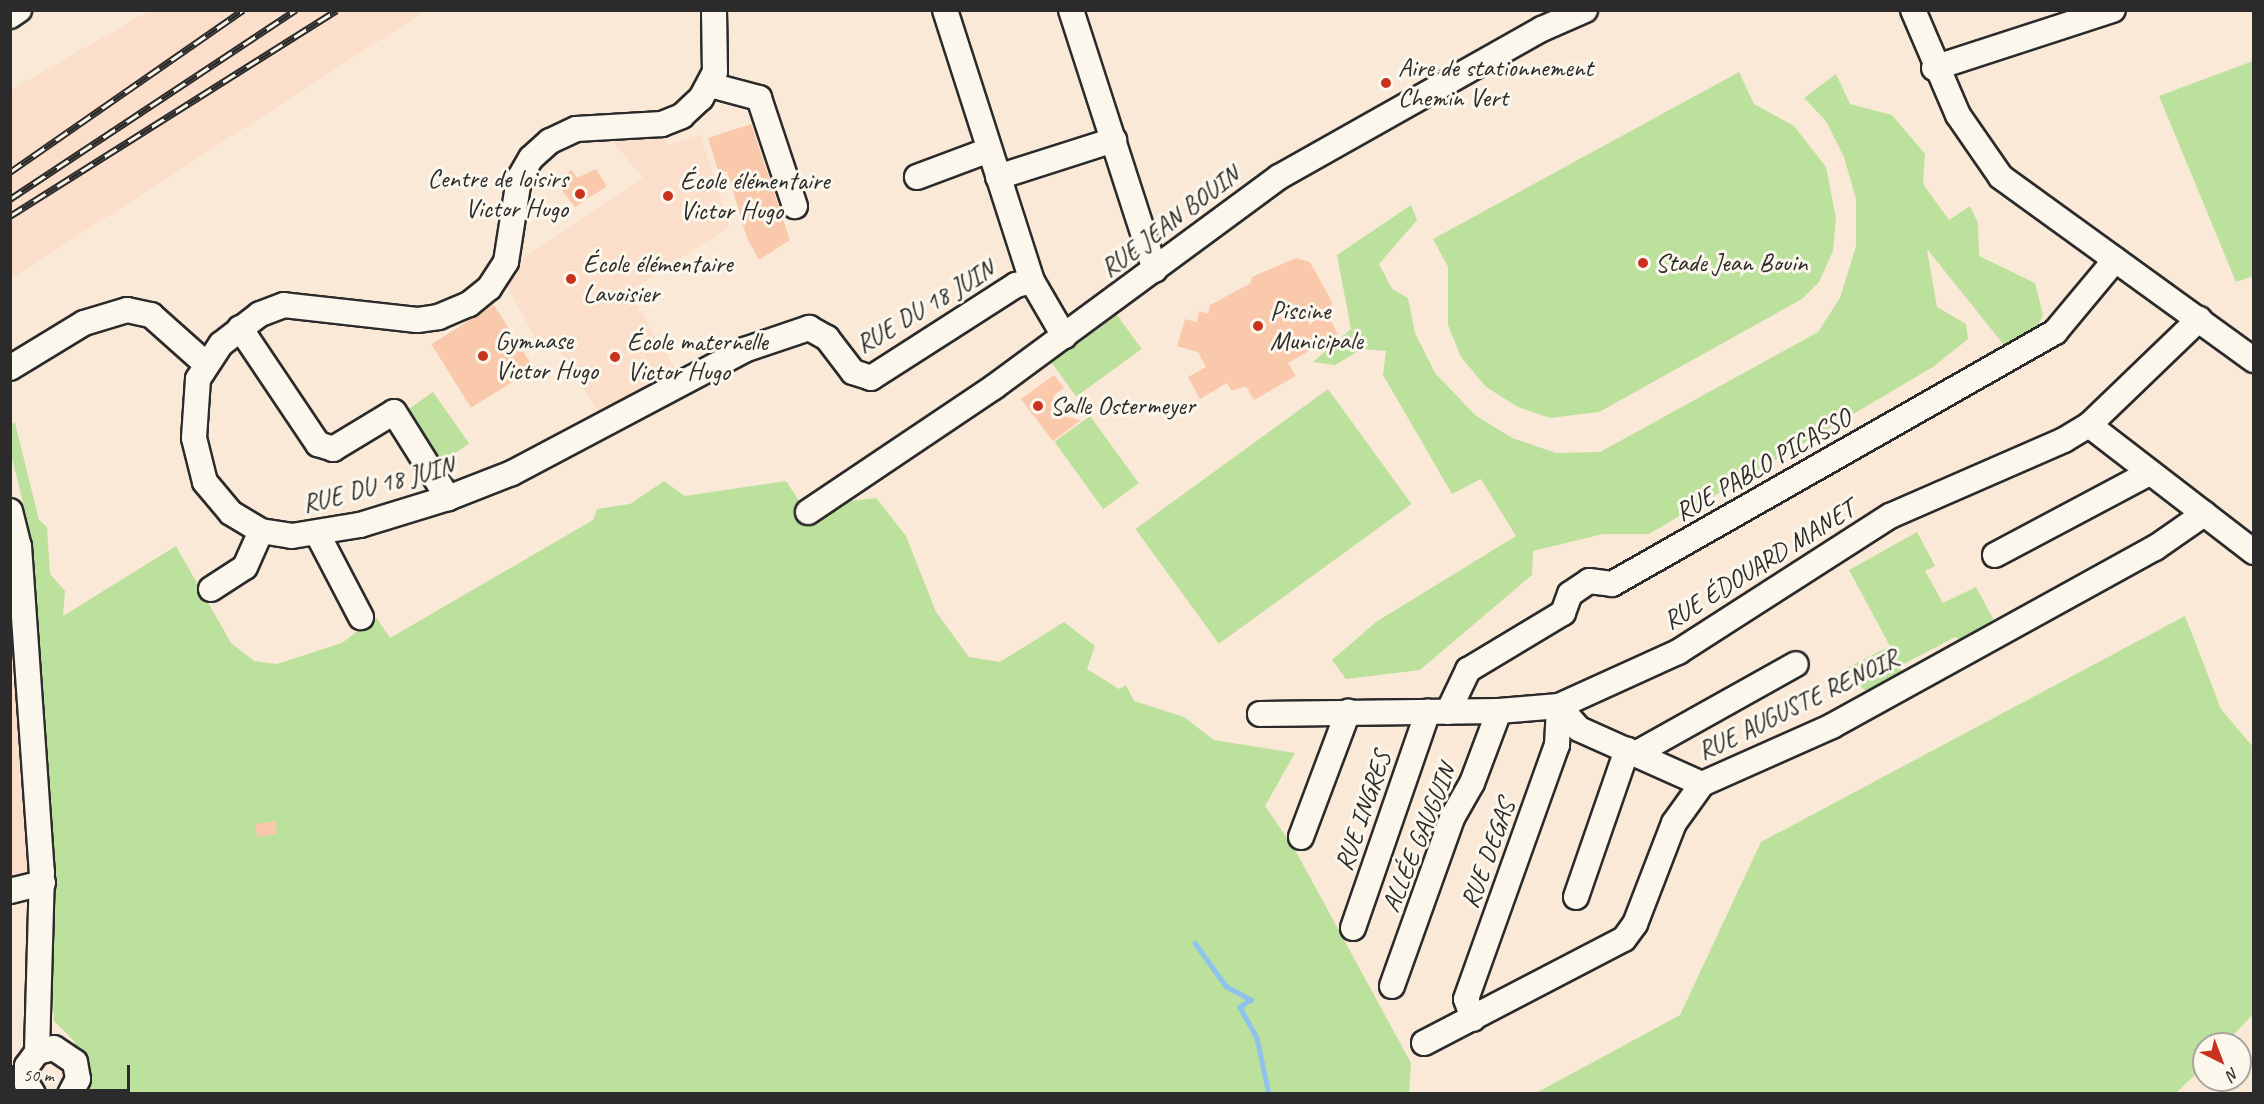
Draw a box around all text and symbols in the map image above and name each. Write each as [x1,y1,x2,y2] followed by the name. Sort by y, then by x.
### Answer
[1398,52,1592,113] place label: Aire de stationnement Chemin Vert
[1379,76,1393,90] marker: Aire de stationnement Chemin Vert
[1094,160,1246,284] street label: RUE JEAN BOUIN
[428,163,568,224] place label: Centre de loisirs Victor Hugo
[680,165,829,226] place label: École élémentaire Victor Hugo
[573,187,587,201] marker: Centre de loisirs Victor Hugo
[661,189,675,203] marker: École élémentaire Victor Hugo
[1655,247,1807,279] place label: Stade Jean Bouin
[583,248,732,310] place label: École élémentaire Lavoisier
[850,254,1000,360] street label: RUE DU 18 JUIN
[1636,256,1650,270] marker: Stade Jean Bouin
[564,272,578,286] marker: École élémentaire Lavoisier
[1270,295,1363,356] place label: Piscine Municipale
[1251,319,1265,333] marker: Piscine Municipale
[495,325,598,386] place label: Gymnase Victor Hugo
[627,326,769,388] place label: École maternelle Victor Hugo
[476,349,490,363] marker: Gymnase Victor Hugo
[608,350,622,364] marker: École maternelle Victor Hugo
[1050,390,1195,422] place label: Salle Ostermeyer
[1031,399,1045,413] marker: Salle Ostermeyer
[1670,402,1856,528] street label: RUE PABLO PICASSO
[299,450,457,520] street label: RUE DU 18 JUIN
[1657,494,1861,636] street label: RUE ÉDOUARD MANET
[1693,643,1903,767] street label: RUE AUGUSTE RENOIR
[1328,747,1398,875] street label: RUE INGRES
[1375,759,1463,917] street label: ALLÉE GAUGUIN
[1454,796,1522,912] street label: RUE DEGAS
[2192,1032,2252,1092] north arrow
[15,1053,134,1091] scale bar
[2222,1063,2243,1085] text: N
[23,1064,54,1086] text: 50 m

